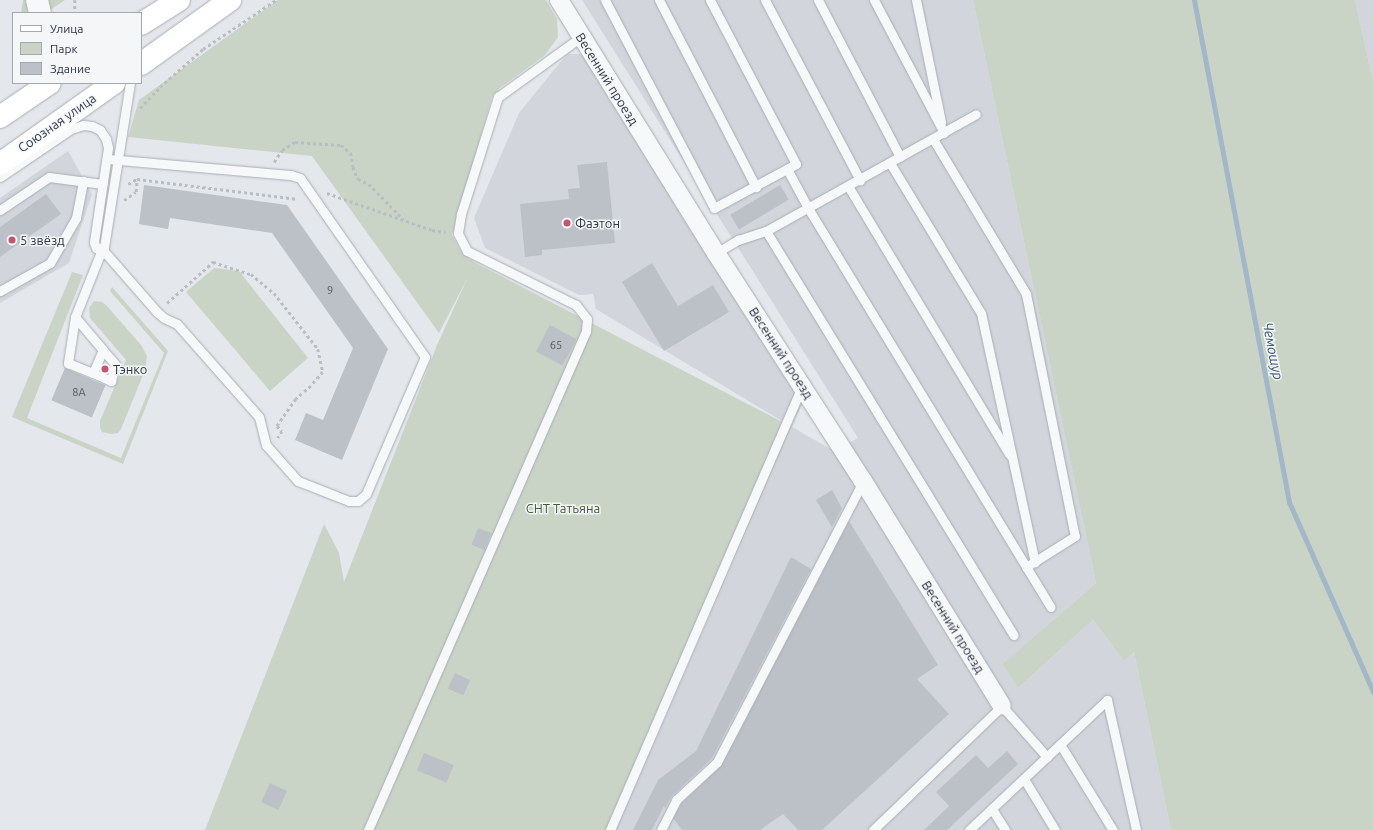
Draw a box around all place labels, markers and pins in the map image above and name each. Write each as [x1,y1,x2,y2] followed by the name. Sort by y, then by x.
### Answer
[575,215,620,231] place label: Фаэтон
[562,218,572,228] marker: Фаэтон
[20,232,65,248] place label: 5 звёзд
[7,235,17,245] marker: 5 звёзд
[113,361,147,377] place label: Тэнко
[100,364,110,374] marker: Тэнко

